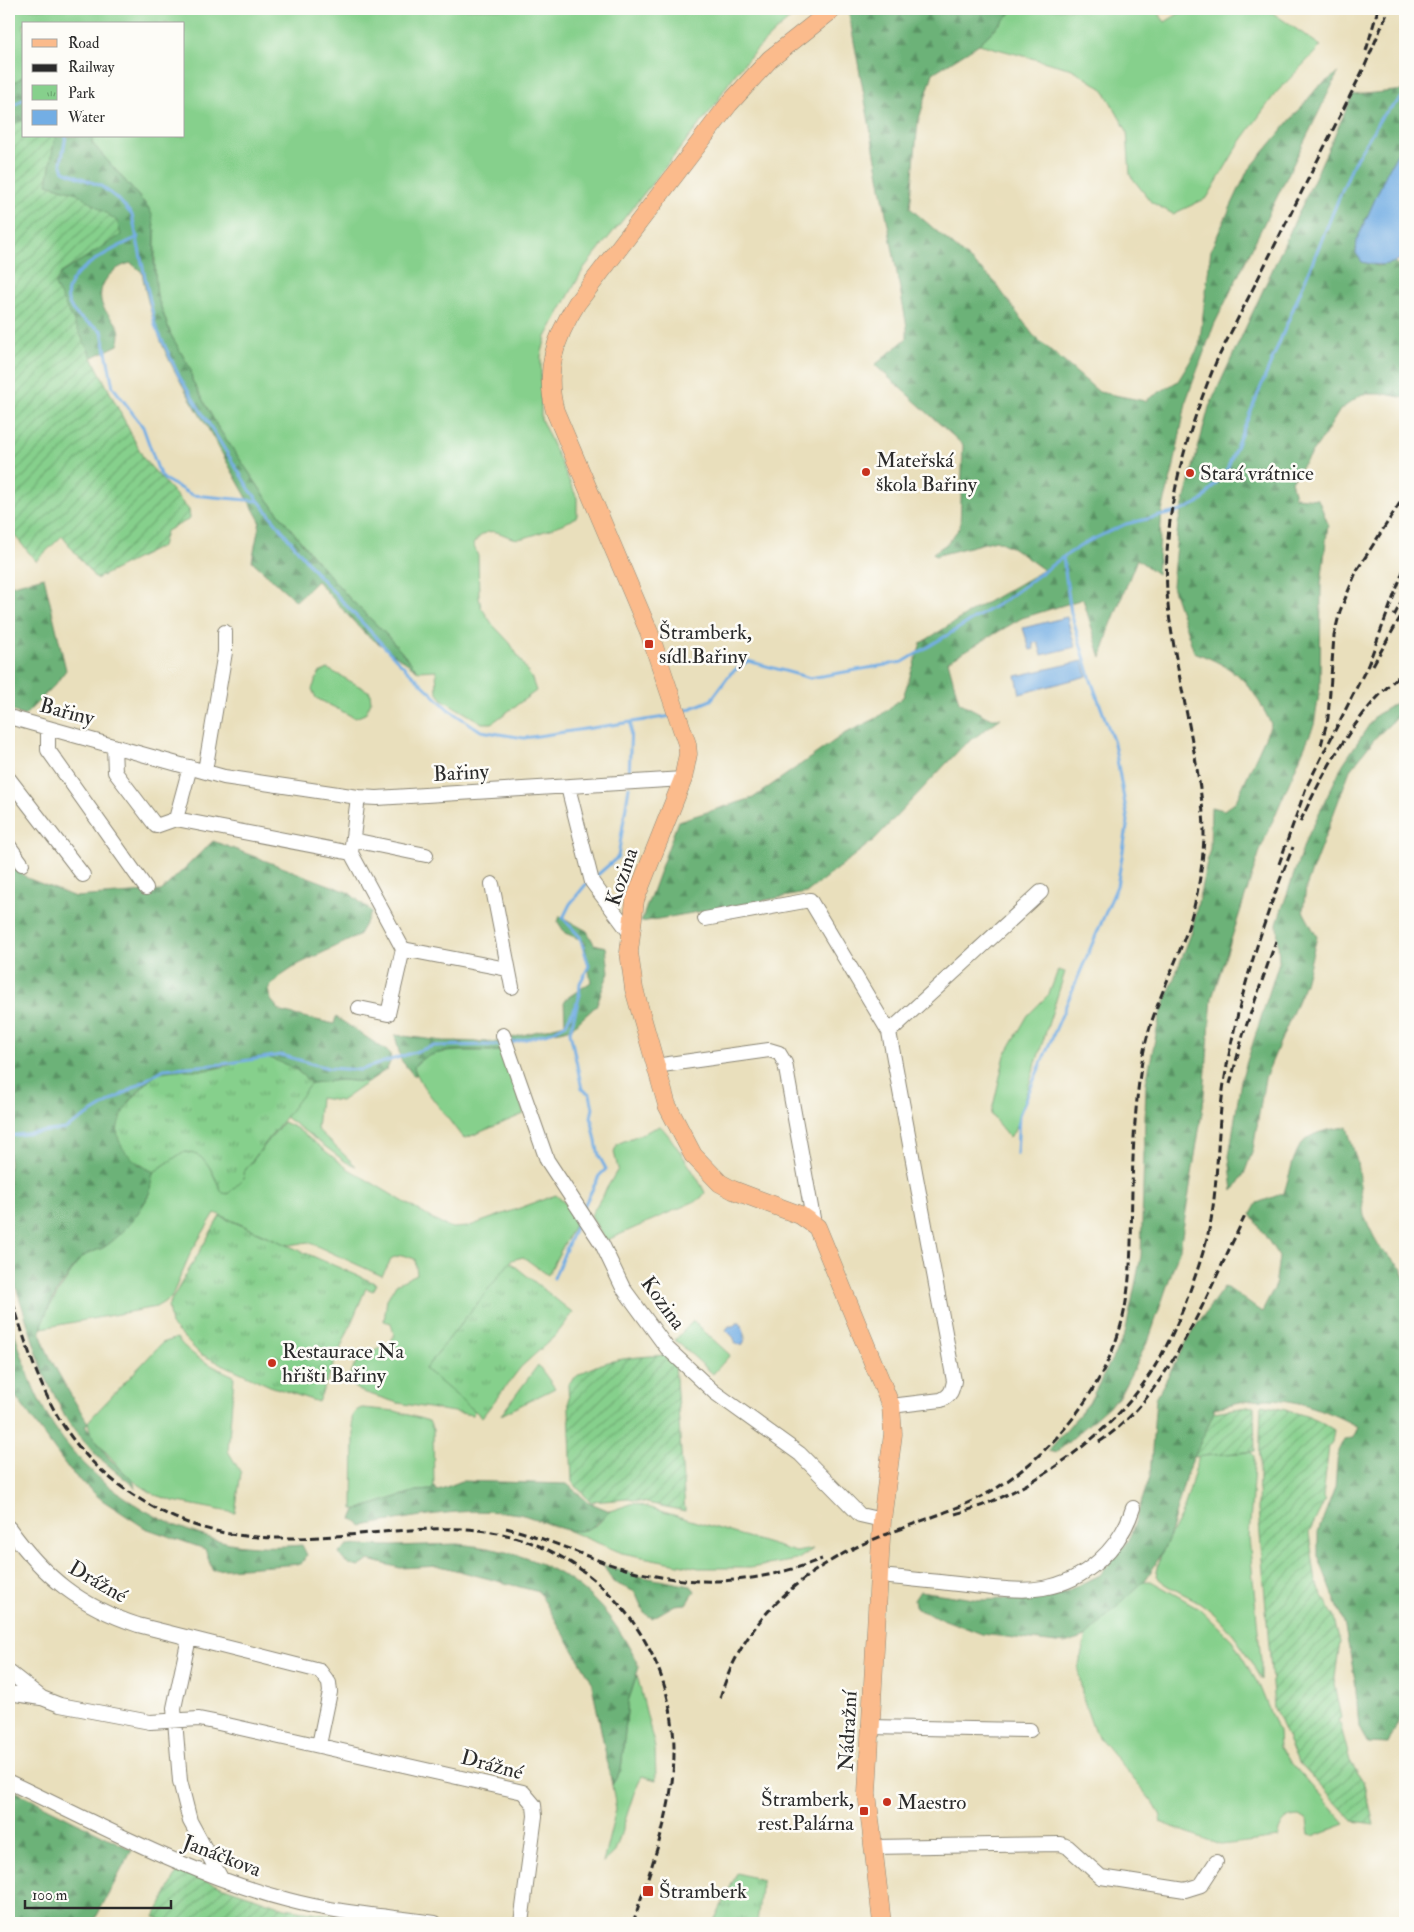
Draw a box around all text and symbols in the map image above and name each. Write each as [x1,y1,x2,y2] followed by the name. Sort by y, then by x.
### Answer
[22,22,185,138] legend
[68,34,100,53] text: Road
[68,58,115,77] text: Railway
[68,84,95,103] text: Park
[67,108,105,127] text: Water
[876,447,978,498] place label: Mateřská škola Bařiny
[1200,460,1314,487] place label: Stará vrátnice
[860,466,872,478] marker: Mateřská škola Bařiny
[1184,467,1196,479] marker: Stará vrátnice
[659,619,752,670] place label: Štramberk, sídl.Bařiny
[643,638,655,650] marker: Štramberk, sídl.Bařiny
[37,692,98,732] street label: Bařiny
[433,758,490,788] street label: Bařiny
[600,844,645,910] street label: Kozina
[635,1271,692,1335] street label: Kozina
[282,1338,405,1389] place label: Restaurace Na hřišti Bařiny
[266,1357,278,1369] marker: Restaurace Na hřišti Bařiny
[64,1554,132,1610] street label: Drážné
[832,1689,864,1772] street label: Nádražní
[458,1744,526,1786] street label: Drážné
[758,1786,854,1837] place label: Štramberk, rest.Palárna
[897,1789,966,1816] place label: Maestro
[881,1796,893,1808] marker: Maestro
[858,1805,870,1817] marker: Štramberk, rest.Palárna
[178,1828,265,1883] street label: Janáčkova
[25,1877,171,1909] scale bar
[659,1878,747,1905] place label: Štramberk
[641,1884,655,1898] marker: Štramberk
[32,1886,68,1905] text: 100 m

